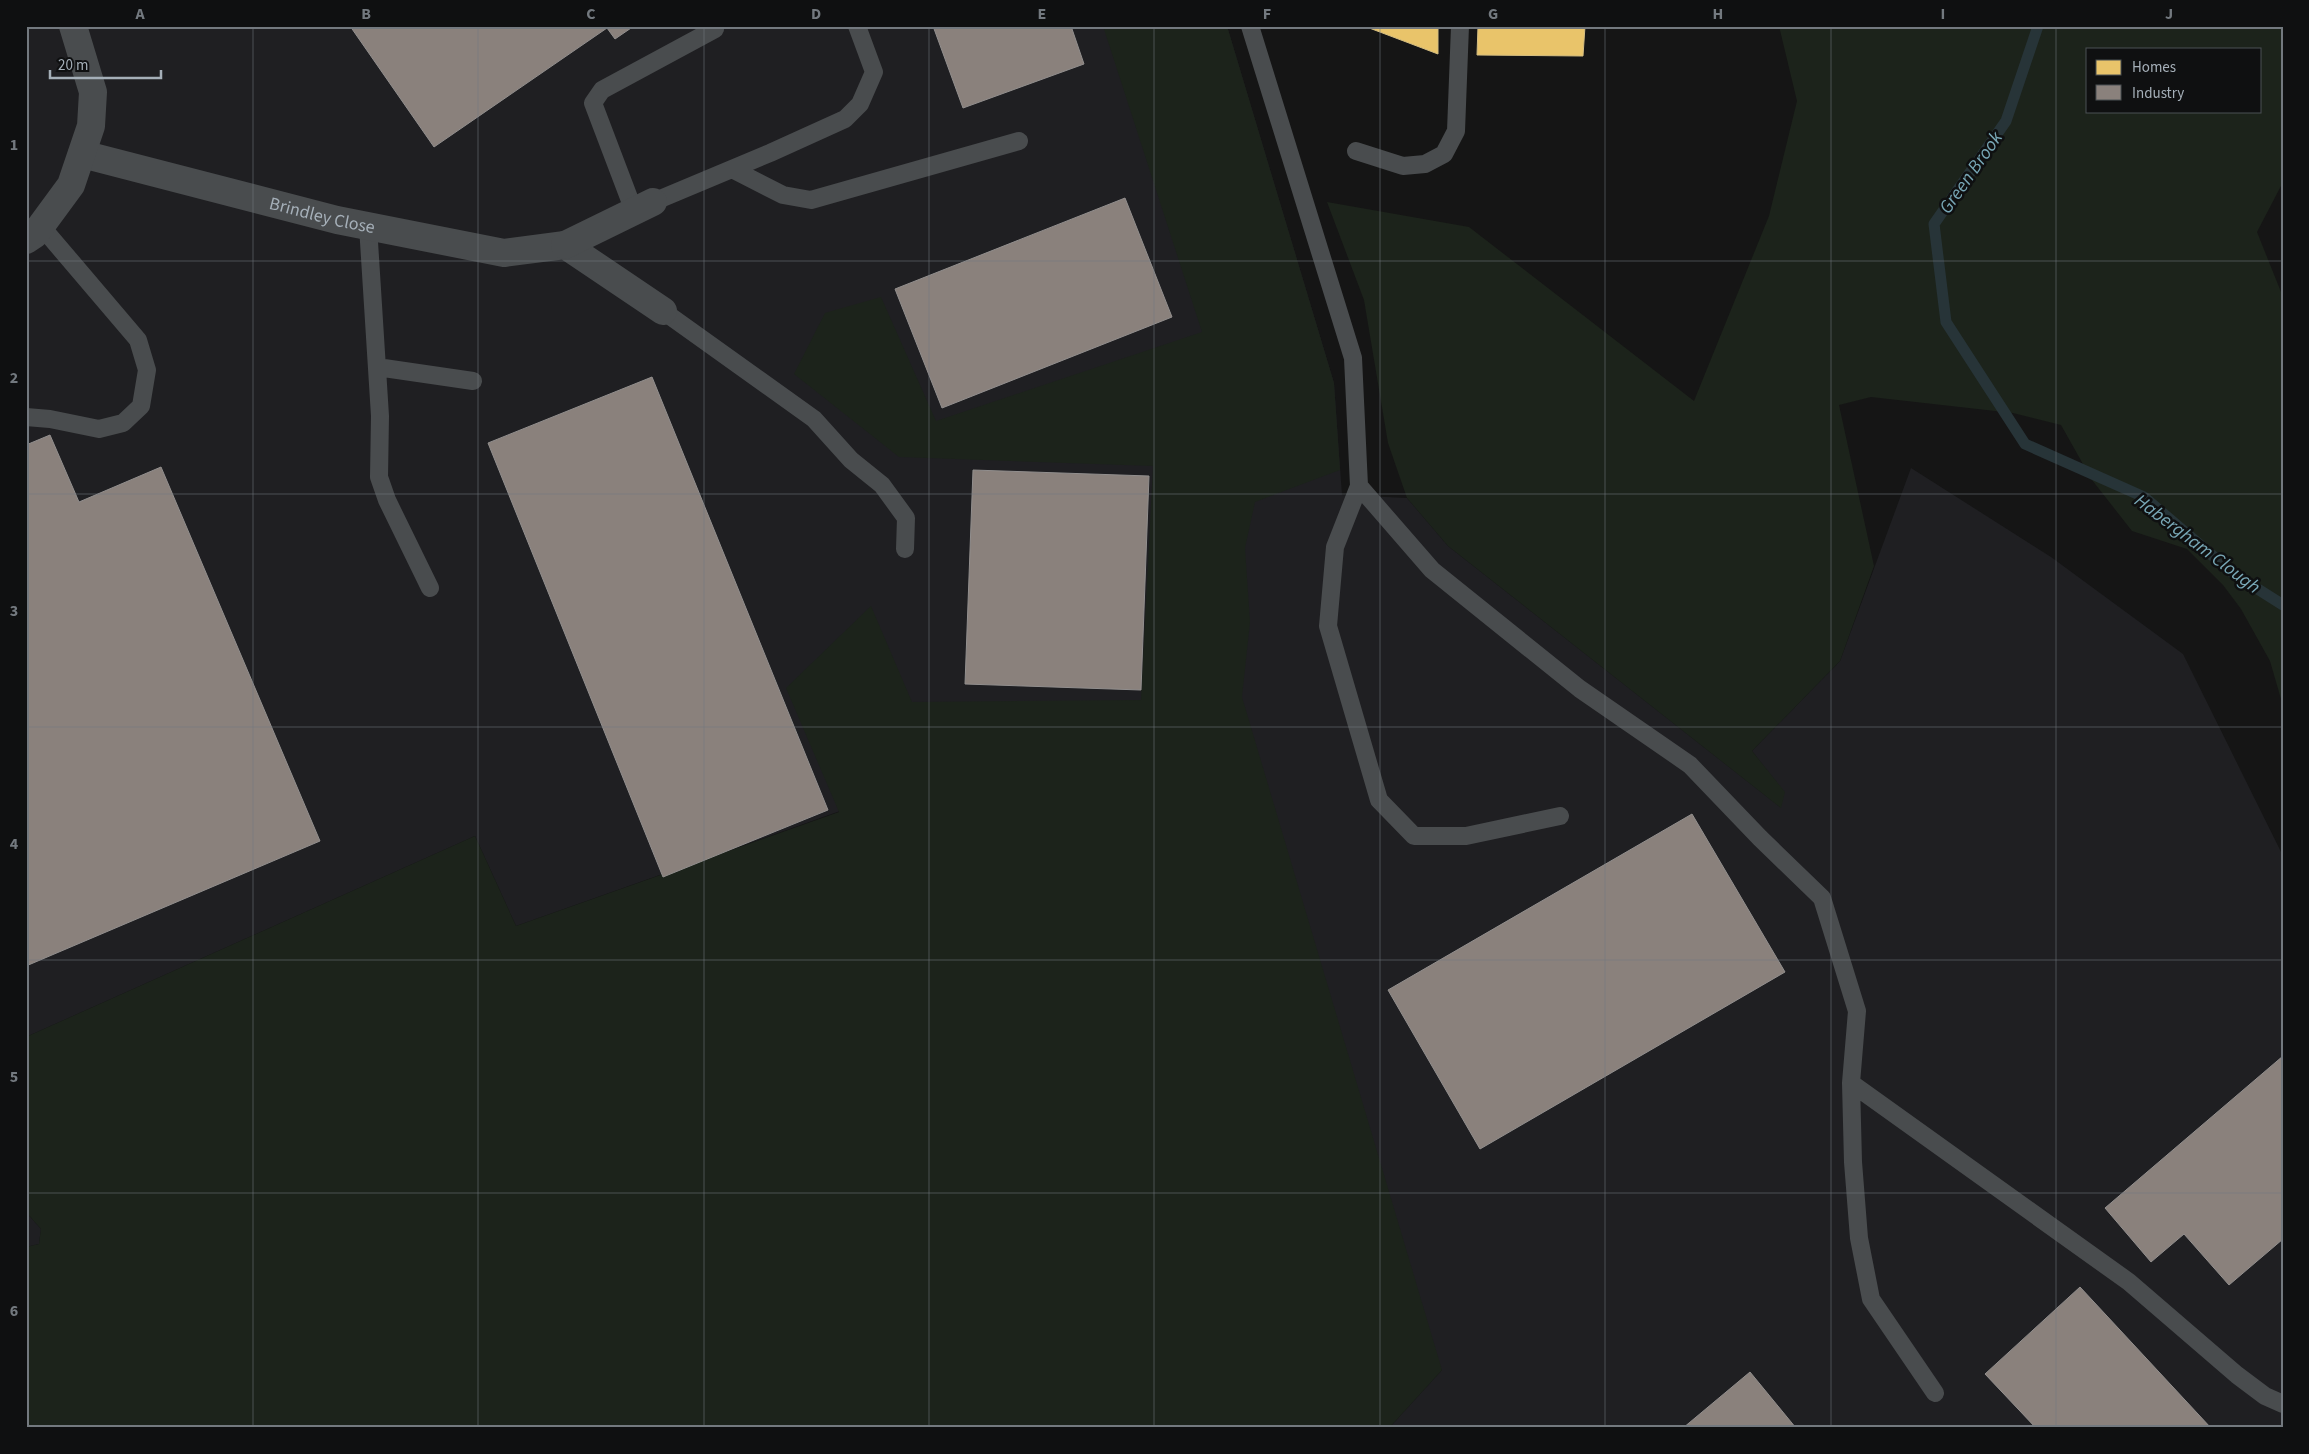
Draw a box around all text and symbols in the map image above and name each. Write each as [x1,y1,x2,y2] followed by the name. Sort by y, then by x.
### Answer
[134,3,145,25] text: A
[361,3,371,25] text: B
[586,3,596,25] text: C
[811,3,821,25] text: D
[1038,3,1046,25] text: E
[1263,3,1271,25] text: F
[1488,3,1498,25] text: G
[1713,3,1723,25] text: H
[1941,3,1945,25] text: I
[2165,3,2173,25] text: J
[50,48,161,80] scale bar
[2086,48,2262,112] legend
[58,55,88,76] text: 20 m
[2132,57,2176,78] text: Homes
[2132,83,2184,104] text: Industry
[1933,125,2010,220] water label: Green Brook
[10,134,18,156] text: 1
[267,191,377,240] street label: Brindley Close
[10,367,18,389] text: 2
[2128,488,2266,601] water label: Habergham Clough
[10,600,18,622] text: 3
[10,833,19,855] text: 4
[10,1066,18,1088] text: 5
[10,1300,18,1322] text: 6

